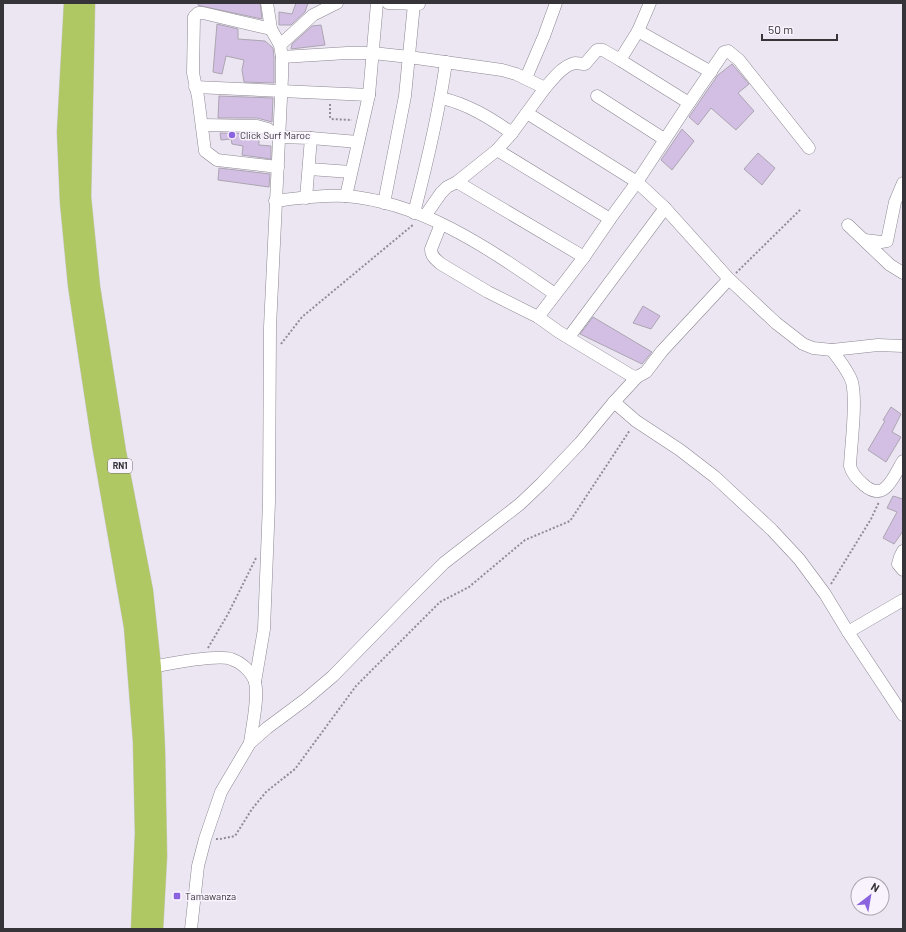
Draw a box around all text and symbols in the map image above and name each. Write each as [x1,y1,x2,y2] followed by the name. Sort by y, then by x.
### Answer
[762,16,837,42] scale bar
[768,22,793,36] text: 50 m
[240,129,310,141] place label: Click Surf Maroc
[227,130,237,140] marker: Click Surf Maroc
[108,459,132,473] road number: RN1
[850,876,890,916] north arrow
[869,880,882,894] text: N
[185,890,236,902] place label: Tamawanza
[172,891,182,901] marker: Tamawanza

